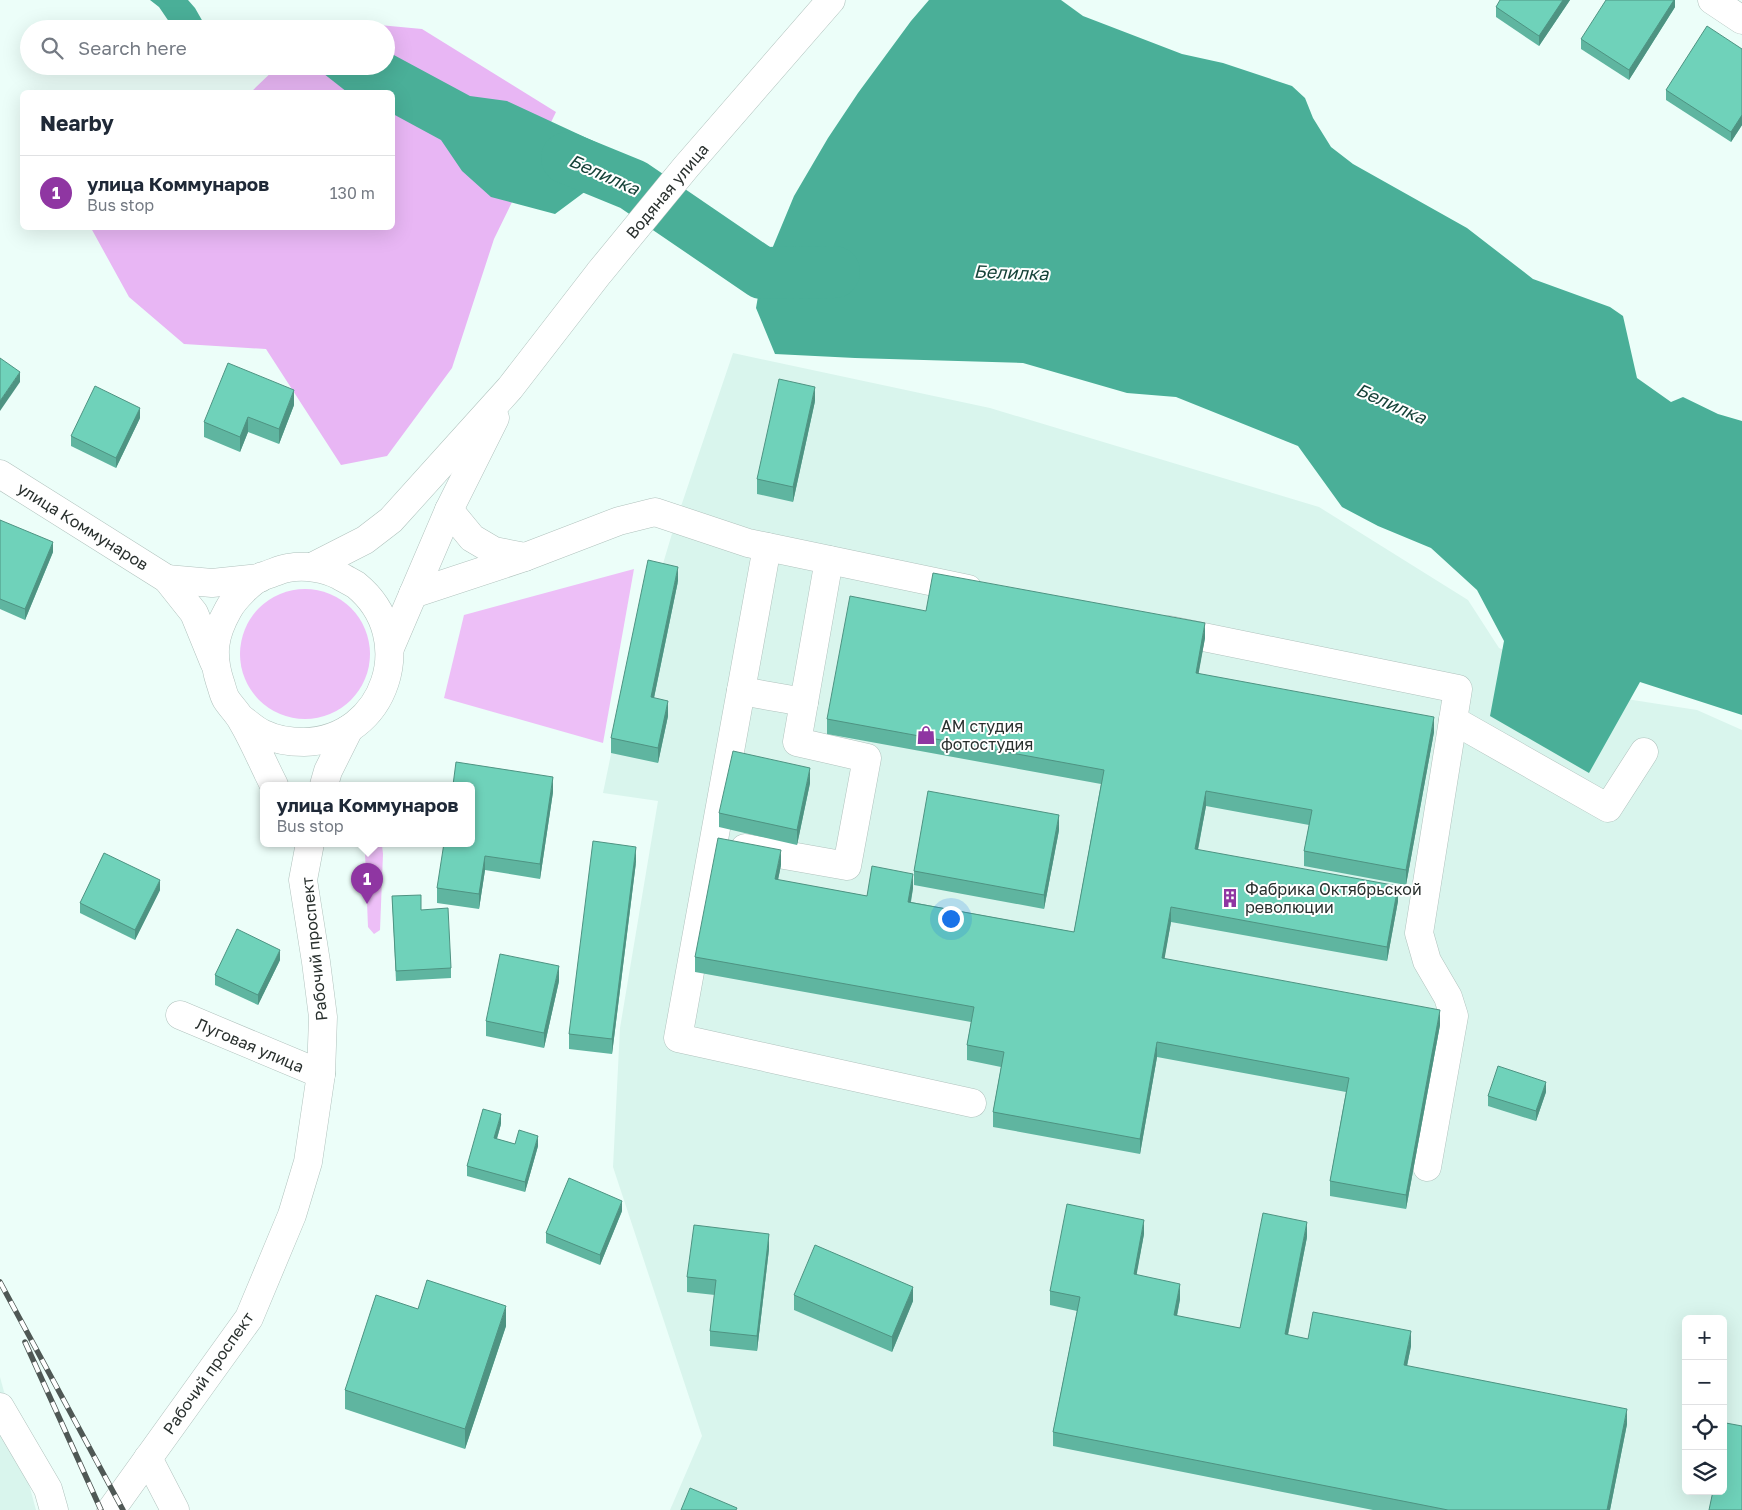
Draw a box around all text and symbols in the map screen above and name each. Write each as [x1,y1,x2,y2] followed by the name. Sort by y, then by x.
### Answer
[20,20,395,75] search box
[38,34,66,62] icon: search
[78,36,187,59] text: Search here
[40,110,114,136] text: Nearby
[621,139,713,243] street label: Водяная улица
[566,149,644,200] water label: Белилка
[87,172,269,195] text: улица Коммунаров
[52,183,60,203] text: 1
[330,183,375,203] text: 130 m
[87,195,154,215] text: Bus stop
[973,260,1050,284] water label: Белилка
[1353,378,1431,429] water label: Белилка
[14,478,152,574] street label: улица Коммунаров
[941,716,1033,754] place label: АМ студия фотостудия
[915,724,937,746] shop icon: АМ студия фотостудия
[260,782,475,847] popup
[276,793,459,816] text: улица Коммунаров
[276,816,344,836] text: Bus stop
[351,863,383,904] pin: 1
[296,876,332,1022] street label: Рабочий проспект
[1245,879,1422,917] place label: Фабрика Октябрьской революции
[1219,887,1241,909] building icon: Фабрика Октябрьской революции
[938,906,964,932] your location
[193,1013,307,1077] street label: Луговая улица
[158,1308,258,1438] street label: Рабочий проспект
[1682,1315,1727,1495] map controls
[1682,1315,1727,1360] button: +
[1682,1360,1727,1405] button: −
[1682,1405,1727,1450] button: locate
[1682,1450,1727,1495] button: layers

